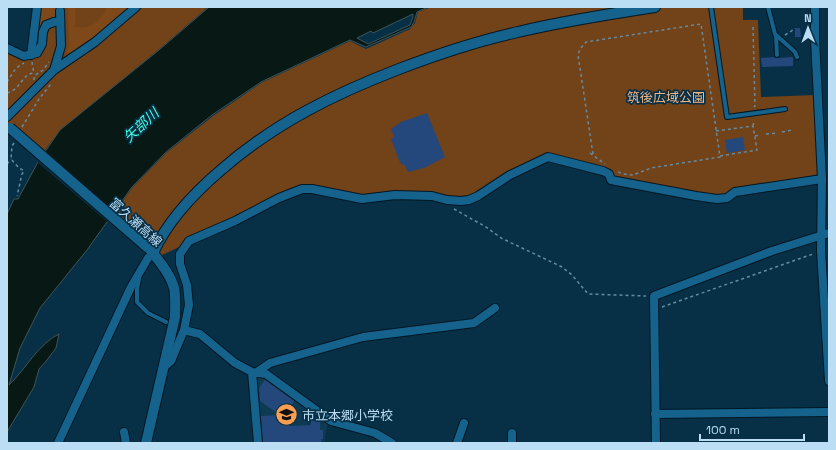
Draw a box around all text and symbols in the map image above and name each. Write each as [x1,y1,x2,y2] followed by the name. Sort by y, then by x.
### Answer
[788,8,828,48] north arrow
[804,11,812,25] text: N
[627,89,705,106] park label: 筑後広域公園
[120,103,164,146] water label: 矢部川
[106,194,166,250] street label: 富久瀬高線
[274,402,300,428] school or university icon: 市立本郷小学校
[302,407,393,424] place label: 市立本郷小学校
[700,416,804,442] scale bar
[706,422,740,438] text: 100 m

